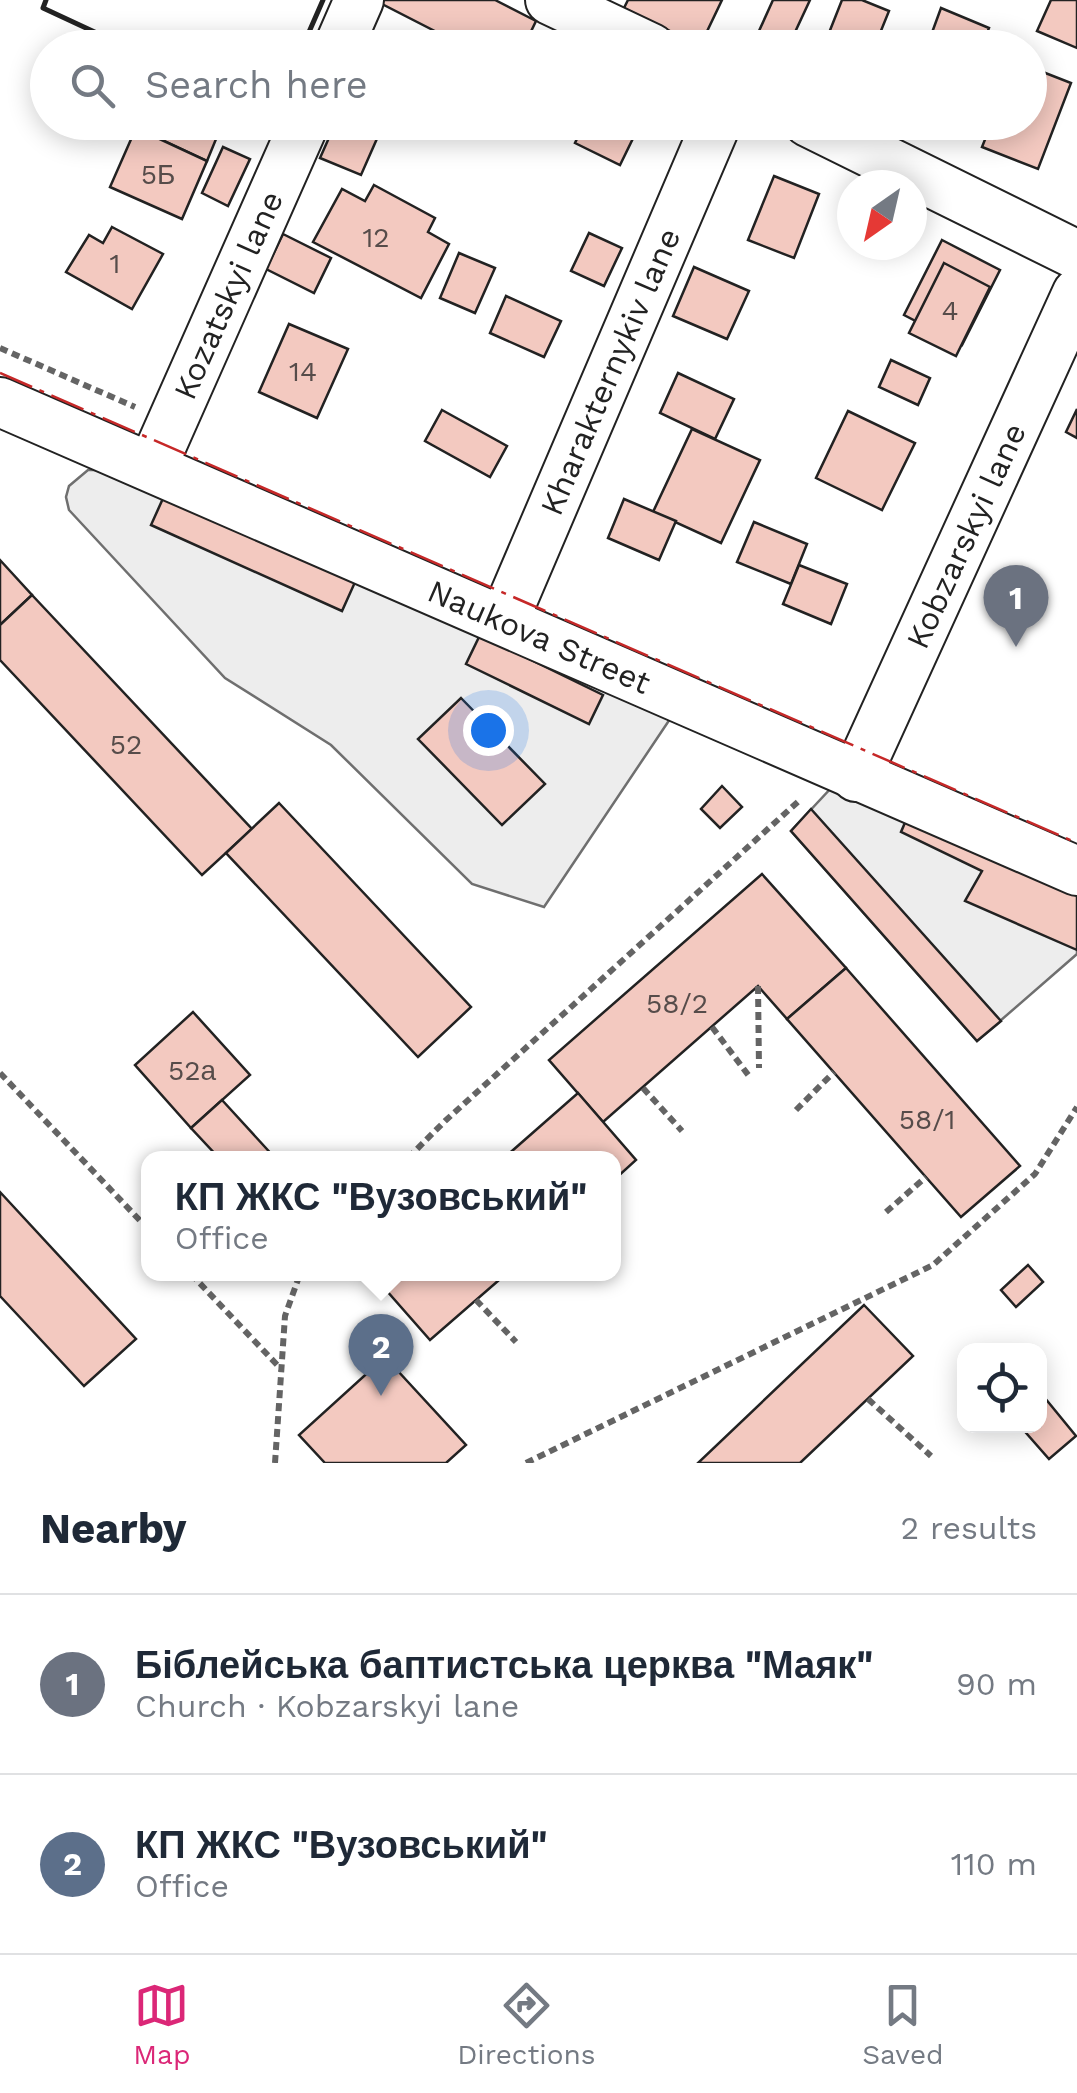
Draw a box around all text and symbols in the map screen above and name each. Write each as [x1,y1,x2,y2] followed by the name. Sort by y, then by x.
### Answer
[30,30,1047,140] search box
[65,58,120,113] icon: search
[145,63,368,107] text: Search here
[141,158,175,191] house number: 5Б
[837,170,927,260] north arrow
[165,185,291,405] street label: Kozatskyi lane
[362,221,390,254] house number: 12
[532,223,688,521] street label: Kharakternykiv lane
[110,247,120,280] house number: 1
[941,294,959,327] house number: 4
[289,355,317,388] house number: 14
[898,417,1034,655] street label: Kobzarskyi lane
[984,564,1048,647] pin: 1
[422,572,656,702] street label: Naukova Street
[463,705,514,756] your location
[110,728,142,761] house number: 52
[646,987,708,1020] house number: 58/2
[168,1054,217,1087] house number: 52а
[899,1103,955,1136] house number: 58/1
[141,1151,621,1281] popup
[175,1175,587,1219] text: КП ЖКС "Вузовський"
[175,1219,269,1257] text: Office
[348,1314,414,1396] pin: 2
[957,1343,1047,1433] map controls
[957,1343,1047,1433] button: locate
[40,1504,187,1553] text: Nearby
[900,1509,1037,1547] text: 2 results
[135,1643,873,1687] text: Біблейська баптистська церква "Маяк"
[66,1665,79,1703] text: 1
[956,1665,1037,1703] text: 90 m
[135,1687,519,1725] text: Church · Kobzarskyi lane
[135,1823,548,1867] text: КП ЖКС "Вузовський"
[63,1845,82,1883] text: 2
[951,1845,1037,1883] text: 110 m
[135,1867,229,1905] text: Office
[133,1978,191,2071] tab: Map
[457,1978,596,2071] tab: Directions
[862,1978,944,2071] tab: Saved

